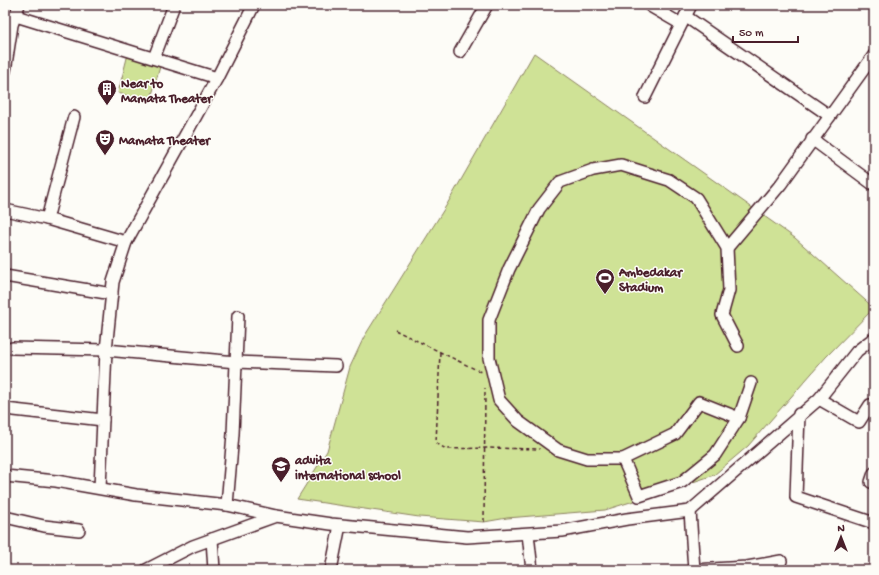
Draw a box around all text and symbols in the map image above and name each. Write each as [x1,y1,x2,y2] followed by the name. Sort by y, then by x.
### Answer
[733,18,798,44] scale bar
[739,27,764,41] text: 50 m
[121,77,213,107] place label: Near to Mamata Theater
[96,78,118,106] building icon: Near to Mamata Theater
[94,128,116,156] theatre icon: Mamata Theater
[119,134,211,149] place label: Mamata Theater
[618,266,683,296] place label: Ambedakar Stadium
[594,267,616,295] sports icon: Ambedakar Stadium
[294,454,401,484] place label: advita international school
[270,455,292,483] school or university icon: advita international school
[821,517,861,557] north arrow
[837,523,845,535] text: N

